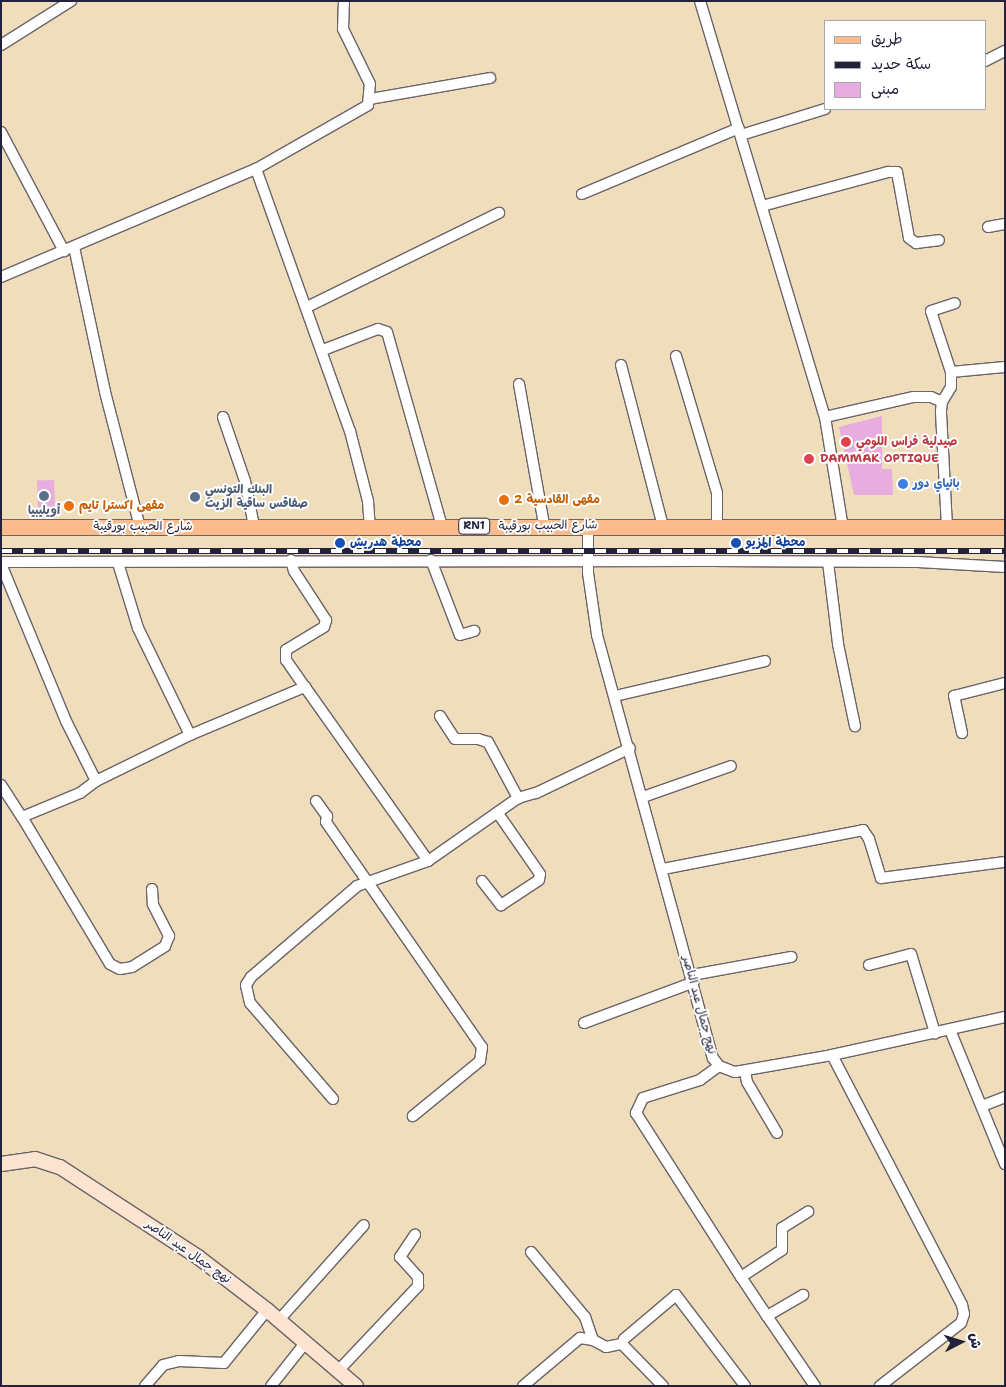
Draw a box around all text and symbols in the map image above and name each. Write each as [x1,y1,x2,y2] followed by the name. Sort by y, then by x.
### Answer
[824,20,986,110] legend
[871,29,903,49] text: طريق
[871,54,931,74] text: سكة حديد
[871,79,899,99] text: مبنى
[856,435,957,449] place label: صيدلية فراس اللومي
[840,436,852,448] marker: صيدلية فراس اللومي
[802,452,816,466] marker: DAMMAK OPTIQUE
[820,452,939,466] place label: DAMMAK OPTIQUE
[913,477,960,491] place label: بانياي دور
[897,478,909,490] marker: بانياي دور
[205,483,308,511] place label: البنك التونسي صفاقس ساقية الزيت
[38,490,50,502] marker: أويليبيا
[189,491,201,503] marker: البنك التونسي صفاقس ساقية الزيت
[514,493,600,507] place label: مقهى القادسية 2
[498,494,510,506] marker: مقهى القادسية 2
[79,499,164,513] place label: مقهى اكسترا تايم
[63,500,75,512] marker: مقهى اكسترا تايم
[28,504,60,518] place label: أويليبيا
[458,518,490,534] road number: RN1
[498,518,598,534] street label: شارع الحبيب بورقيبة
[94,520,192,534] street label: شارع الحبيب بورقيبة
[350,536,421,550] place label: محطة هدريش
[746,536,806,550] place label: محطة المزيو
[334,537,346,549] marker: محطة هدريش
[730,537,742,549] marker: محطة المزيو
[679,954,719,1056] street label: نهج جمال عبد الناصر
[142,1217,234,1287] street label: نهج جمال عبد الناصر
[936,1317,986,1367] north arrow
[966,1332,986,1349] text: ش

